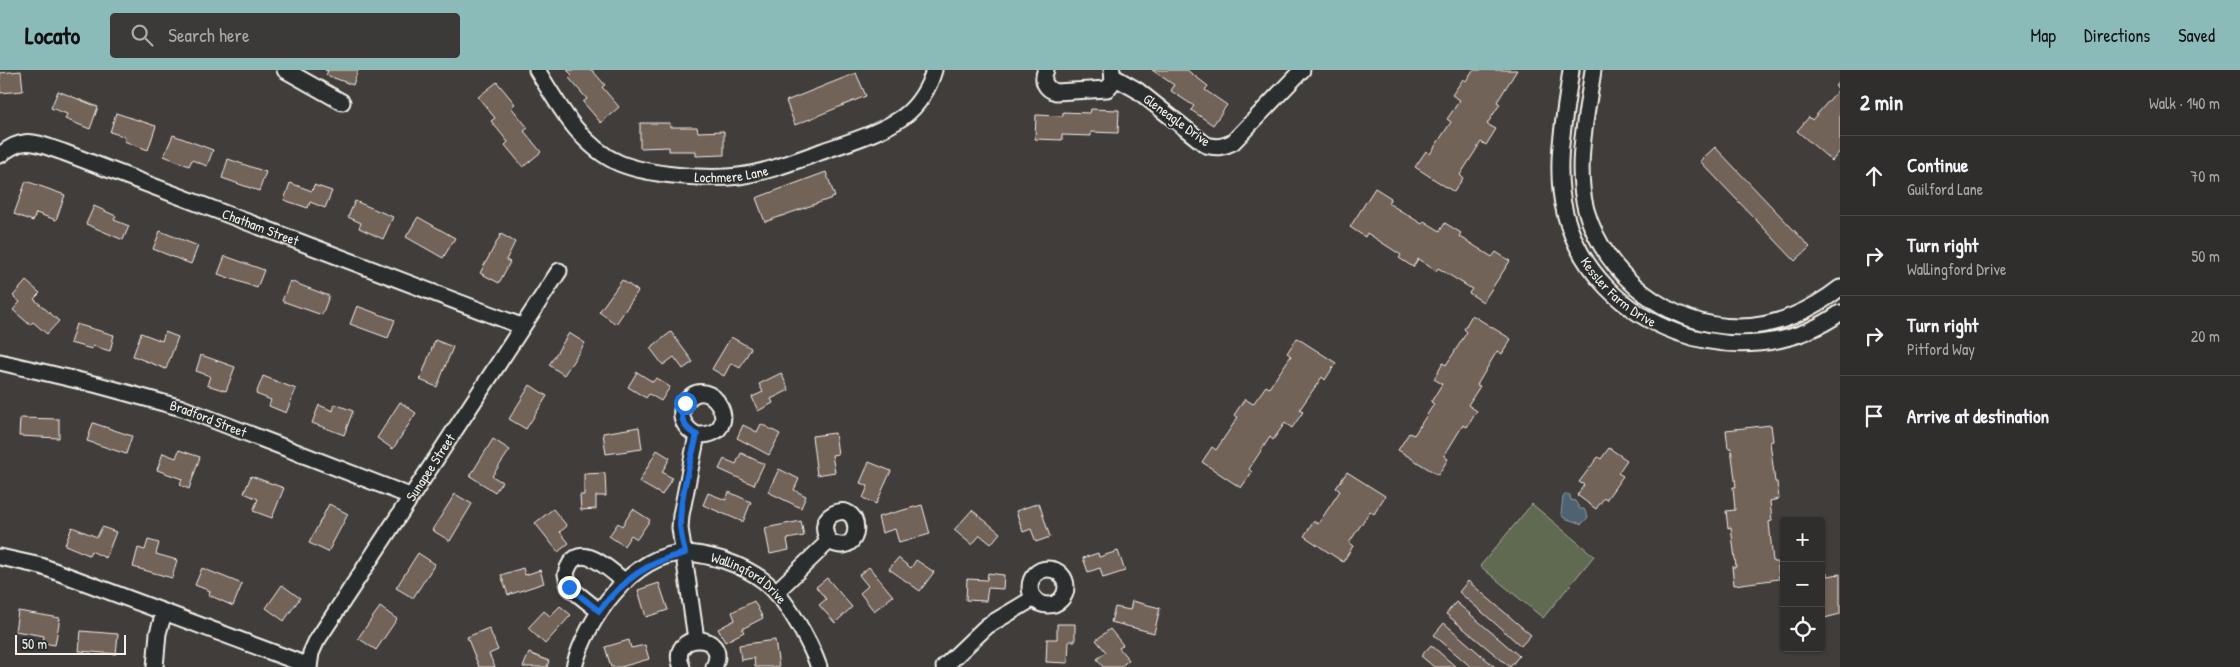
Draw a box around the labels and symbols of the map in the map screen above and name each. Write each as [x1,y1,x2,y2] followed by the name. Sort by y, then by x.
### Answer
[1139,89,1215,151] street label: Gleneagle Drive
[694,160,771,186] street label: Lochmere Lane
[220,203,302,250] street label: Chatham Street
[1577,253,1660,331] street label: Kessler Farm Drive
[674,392,697,415] route start
[168,395,250,441] street label: Bradford Street
[401,430,459,504] street label: Sunapee Street
[709,547,792,608] street label: Wallingford Drive
[558,576,581,599] route end
[15,632,126,655] scale bar

